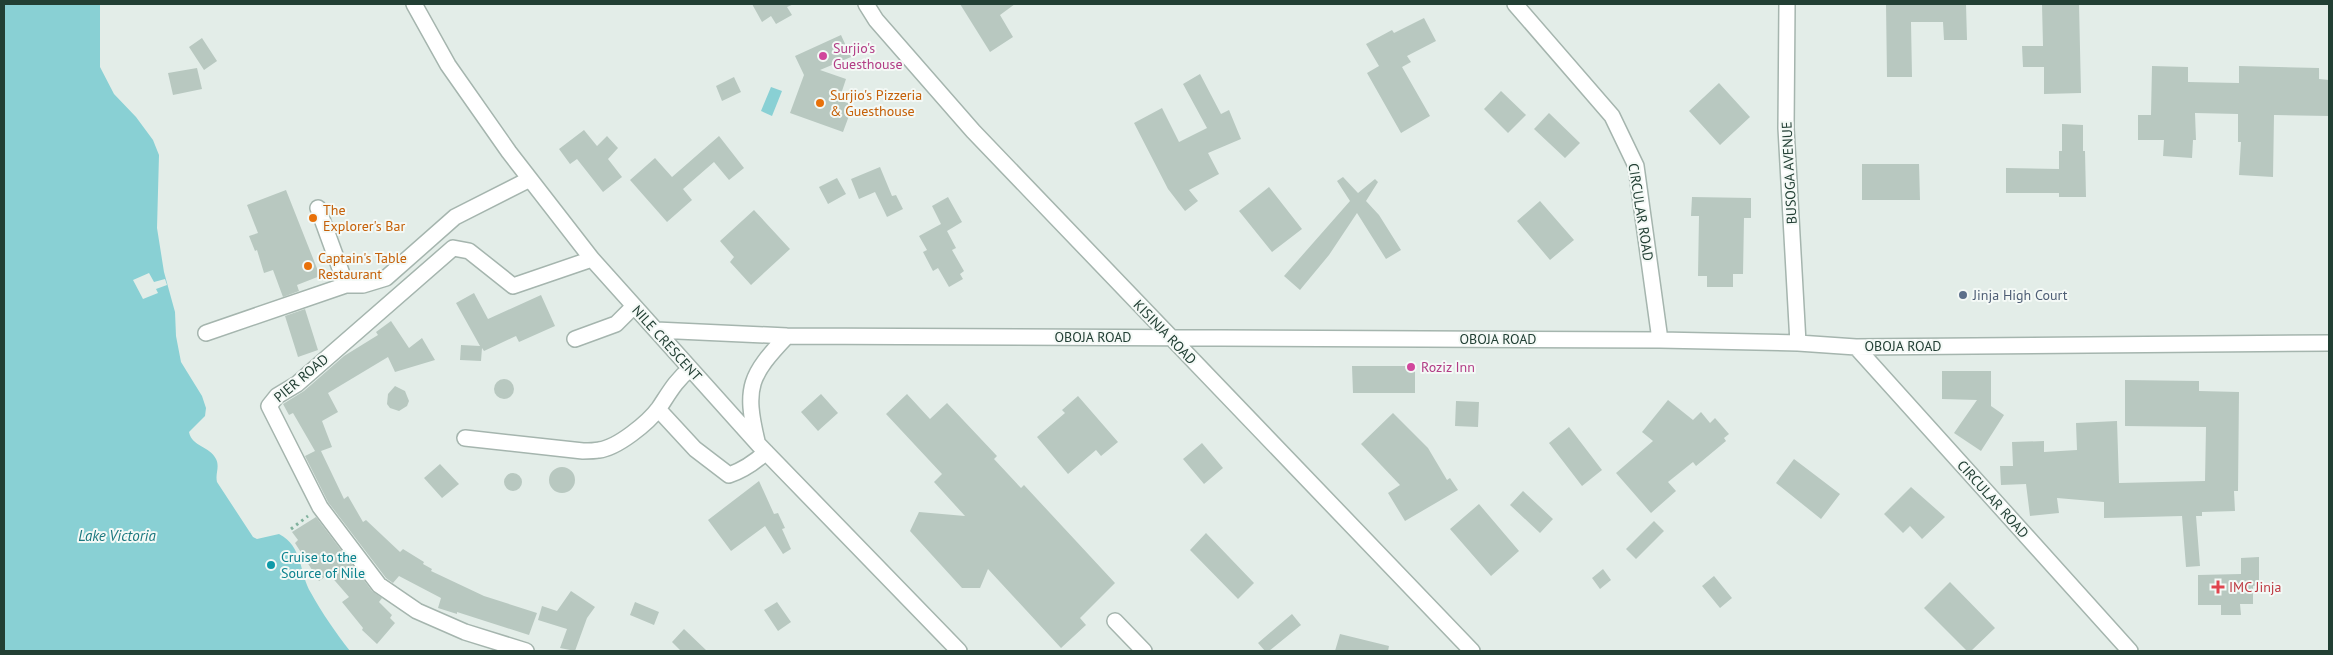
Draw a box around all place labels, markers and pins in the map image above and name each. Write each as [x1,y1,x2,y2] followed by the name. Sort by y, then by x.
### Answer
[833,39,903,73] place label: Surjio's Guesthouse
[817,50,829,62] marker: Surjio's Guesthouse
[830,86,922,120] place label: Surjio's Pizzeria & Guesthouse
[814,97,826,109] marker: Surjio's Pizzeria & Guesthouse
[323,201,405,235] place label: The Explorer's Bar
[307,212,319,224] marker: The Explorer's Bar
[318,249,407,283] place label: Captain's Table Restaurant
[302,260,314,272] marker: Captain's Table Restaurant
[1972,286,2068,304] place label: Jinja High Court
[1957,289,1969,301] marker: Jinja High Court
[1421,358,1475,376] place label: Roziz Inn
[1405,361,1417,373] marker: Roziz Inn
[281,548,365,582] place label: Cruise to the Source of Nile
[265,559,277,571] marker: Cruise to the Source of Nile
[2229,578,2282,596] place label: IMC Jinja
[2211,580,2225,594] marker: IMC Jinja

